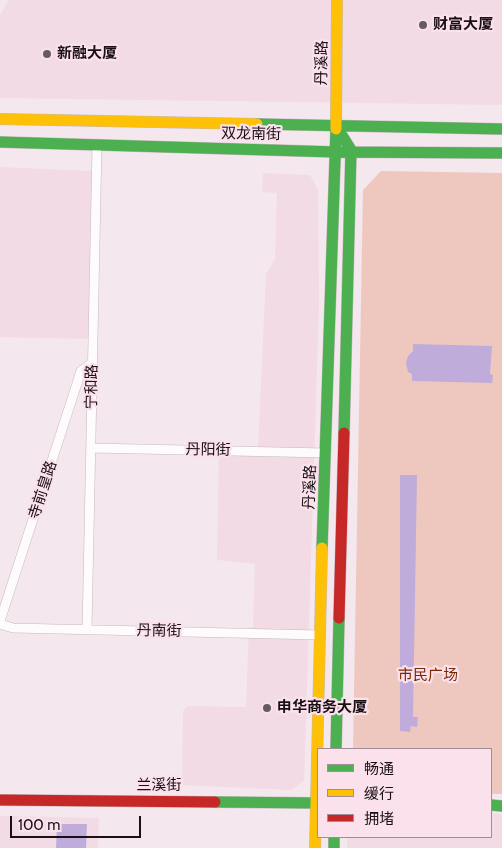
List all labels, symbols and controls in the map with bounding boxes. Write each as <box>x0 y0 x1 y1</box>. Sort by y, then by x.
place label: 财富大厦 <box>433 16 493 34</box>
marker: 财富大厦 <box>417 19 429 31</box>
street label: 丹溪路 <box>313 40 331 86</box>
place label: 新融大厦 <box>57 45 117 63</box>
marker: 新融大厦 <box>41 48 53 60</box>
street label: 双龙南街 <box>221 124 281 144</box>
street label: 宁和路 <box>83 364 101 410</box>
street label: 丹阳街 <box>185 441 231 459</box>
street label: 寺前皇路 <box>25 459 61 521</box>
street label: 丹溪路 <box>300 464 320 510</box>
street label: 丹南街 <box>136 622 182 640</box>
park label: 市民广场 <box>398 667 458 685</box>
place label: 申华商务大厦 <box>277 699 367 717</box>
marker: 申华商务大厦 <box>261 702 273 714</box>
legend <box>317 748 492 838</box>
text: 畅通 <box>364 760 394 778</box>
street label: 兰溪街 <box>137 777 181 795</box>
text: 缓行 <box>364 785 394 803</box>
scale bar <box>12 806 144 838</box>
text: 拥堵 <box>364 810 394 828</box>
text: 100 m <box>18 816 60 834</box>

